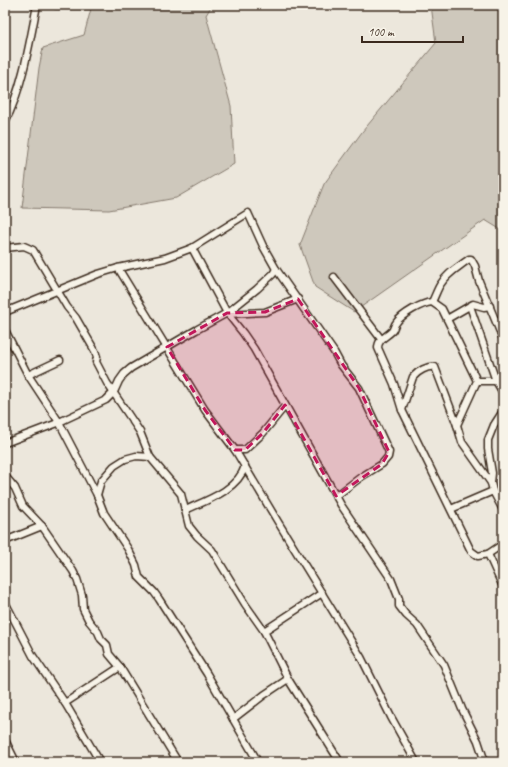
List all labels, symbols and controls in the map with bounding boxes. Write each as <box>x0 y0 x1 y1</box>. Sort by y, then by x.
scale bar <box>362 18 463 44</box>
text: 100 m <box>368 24 395 40</box>

